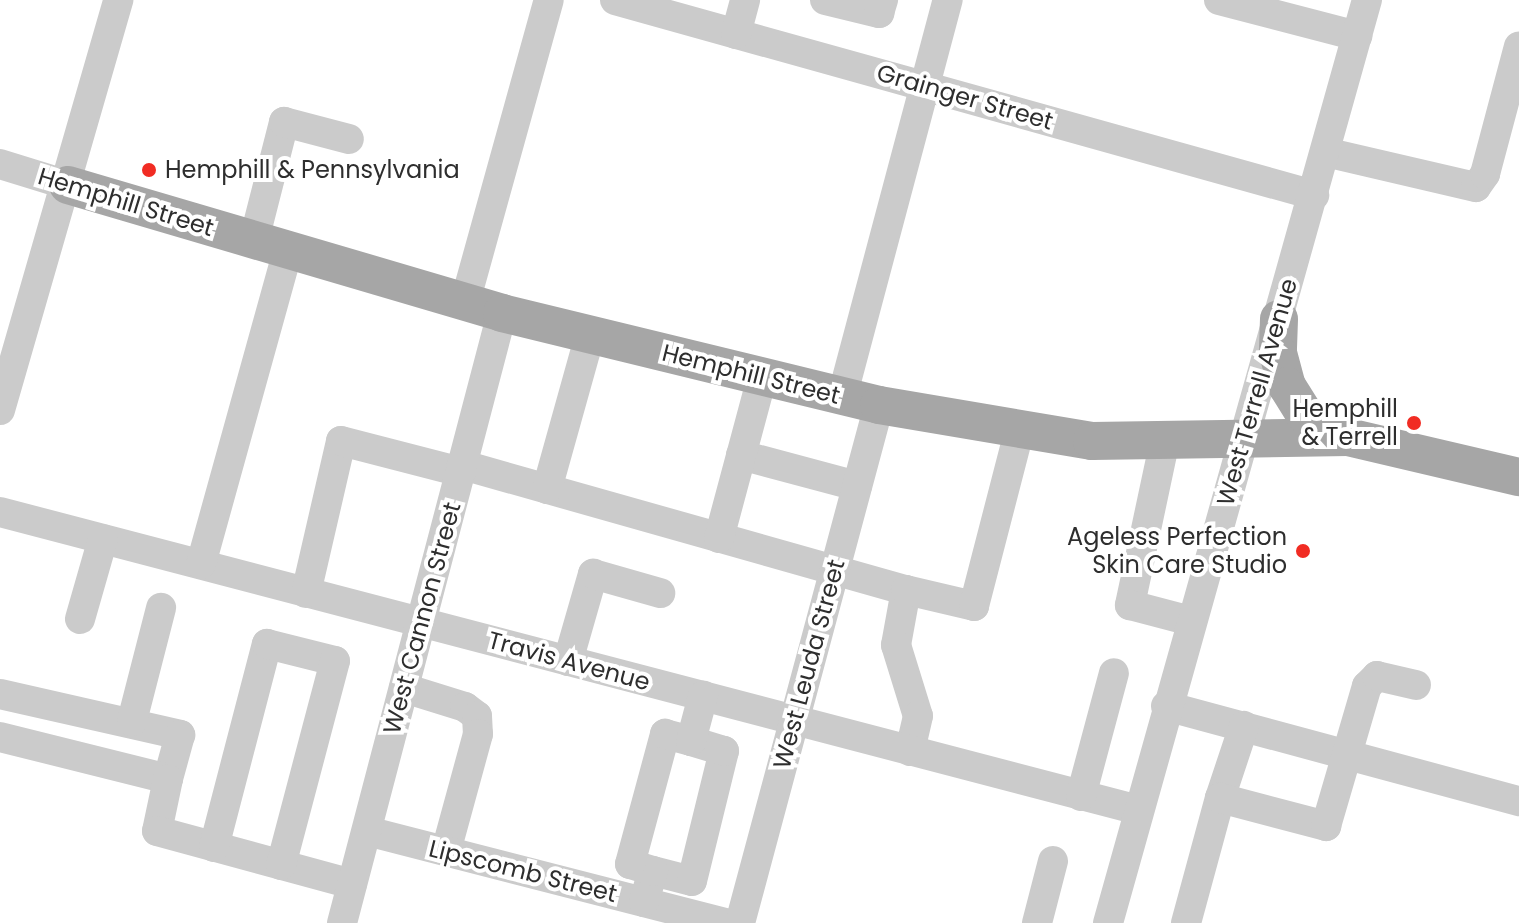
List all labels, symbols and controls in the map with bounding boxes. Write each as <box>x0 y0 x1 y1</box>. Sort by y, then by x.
street label: Grainger Street <box>874 58 1056 136</box>
place label: Hemphill & Pennsylvania <box>165 156 460 184</box>
marker: Hemphill & Pennsylvania <box>140 161 158 179</box>
street label: Hemphill Street <box>35 162 217 242</box>
street label: West Terrell Avenue <box>1211 275 1303 509</box>
street label: Hemphill Street <box>659 338 843 410</box>
place label: Hemphill & Terrell <box>1292 395 1398 451</box>
marker: Hemphill & Terrell <box>1405 414 1423 432</box>
street label: West Cannon Street <box>377 499 467 737</box>
place label: Ageless Perfection Skin Care Studio <box>1067 523 1287 579</box>
marker: Ageless Perfection Skin Care Studio <box>1294 542 1312 560</box>
street label: West Leuda Street <box>767 556 851 772</box>
street label: Travis Avenue <box>485 626 653 696</box>
street label: Lipscomb Street <box>426 834 620 908</box>

